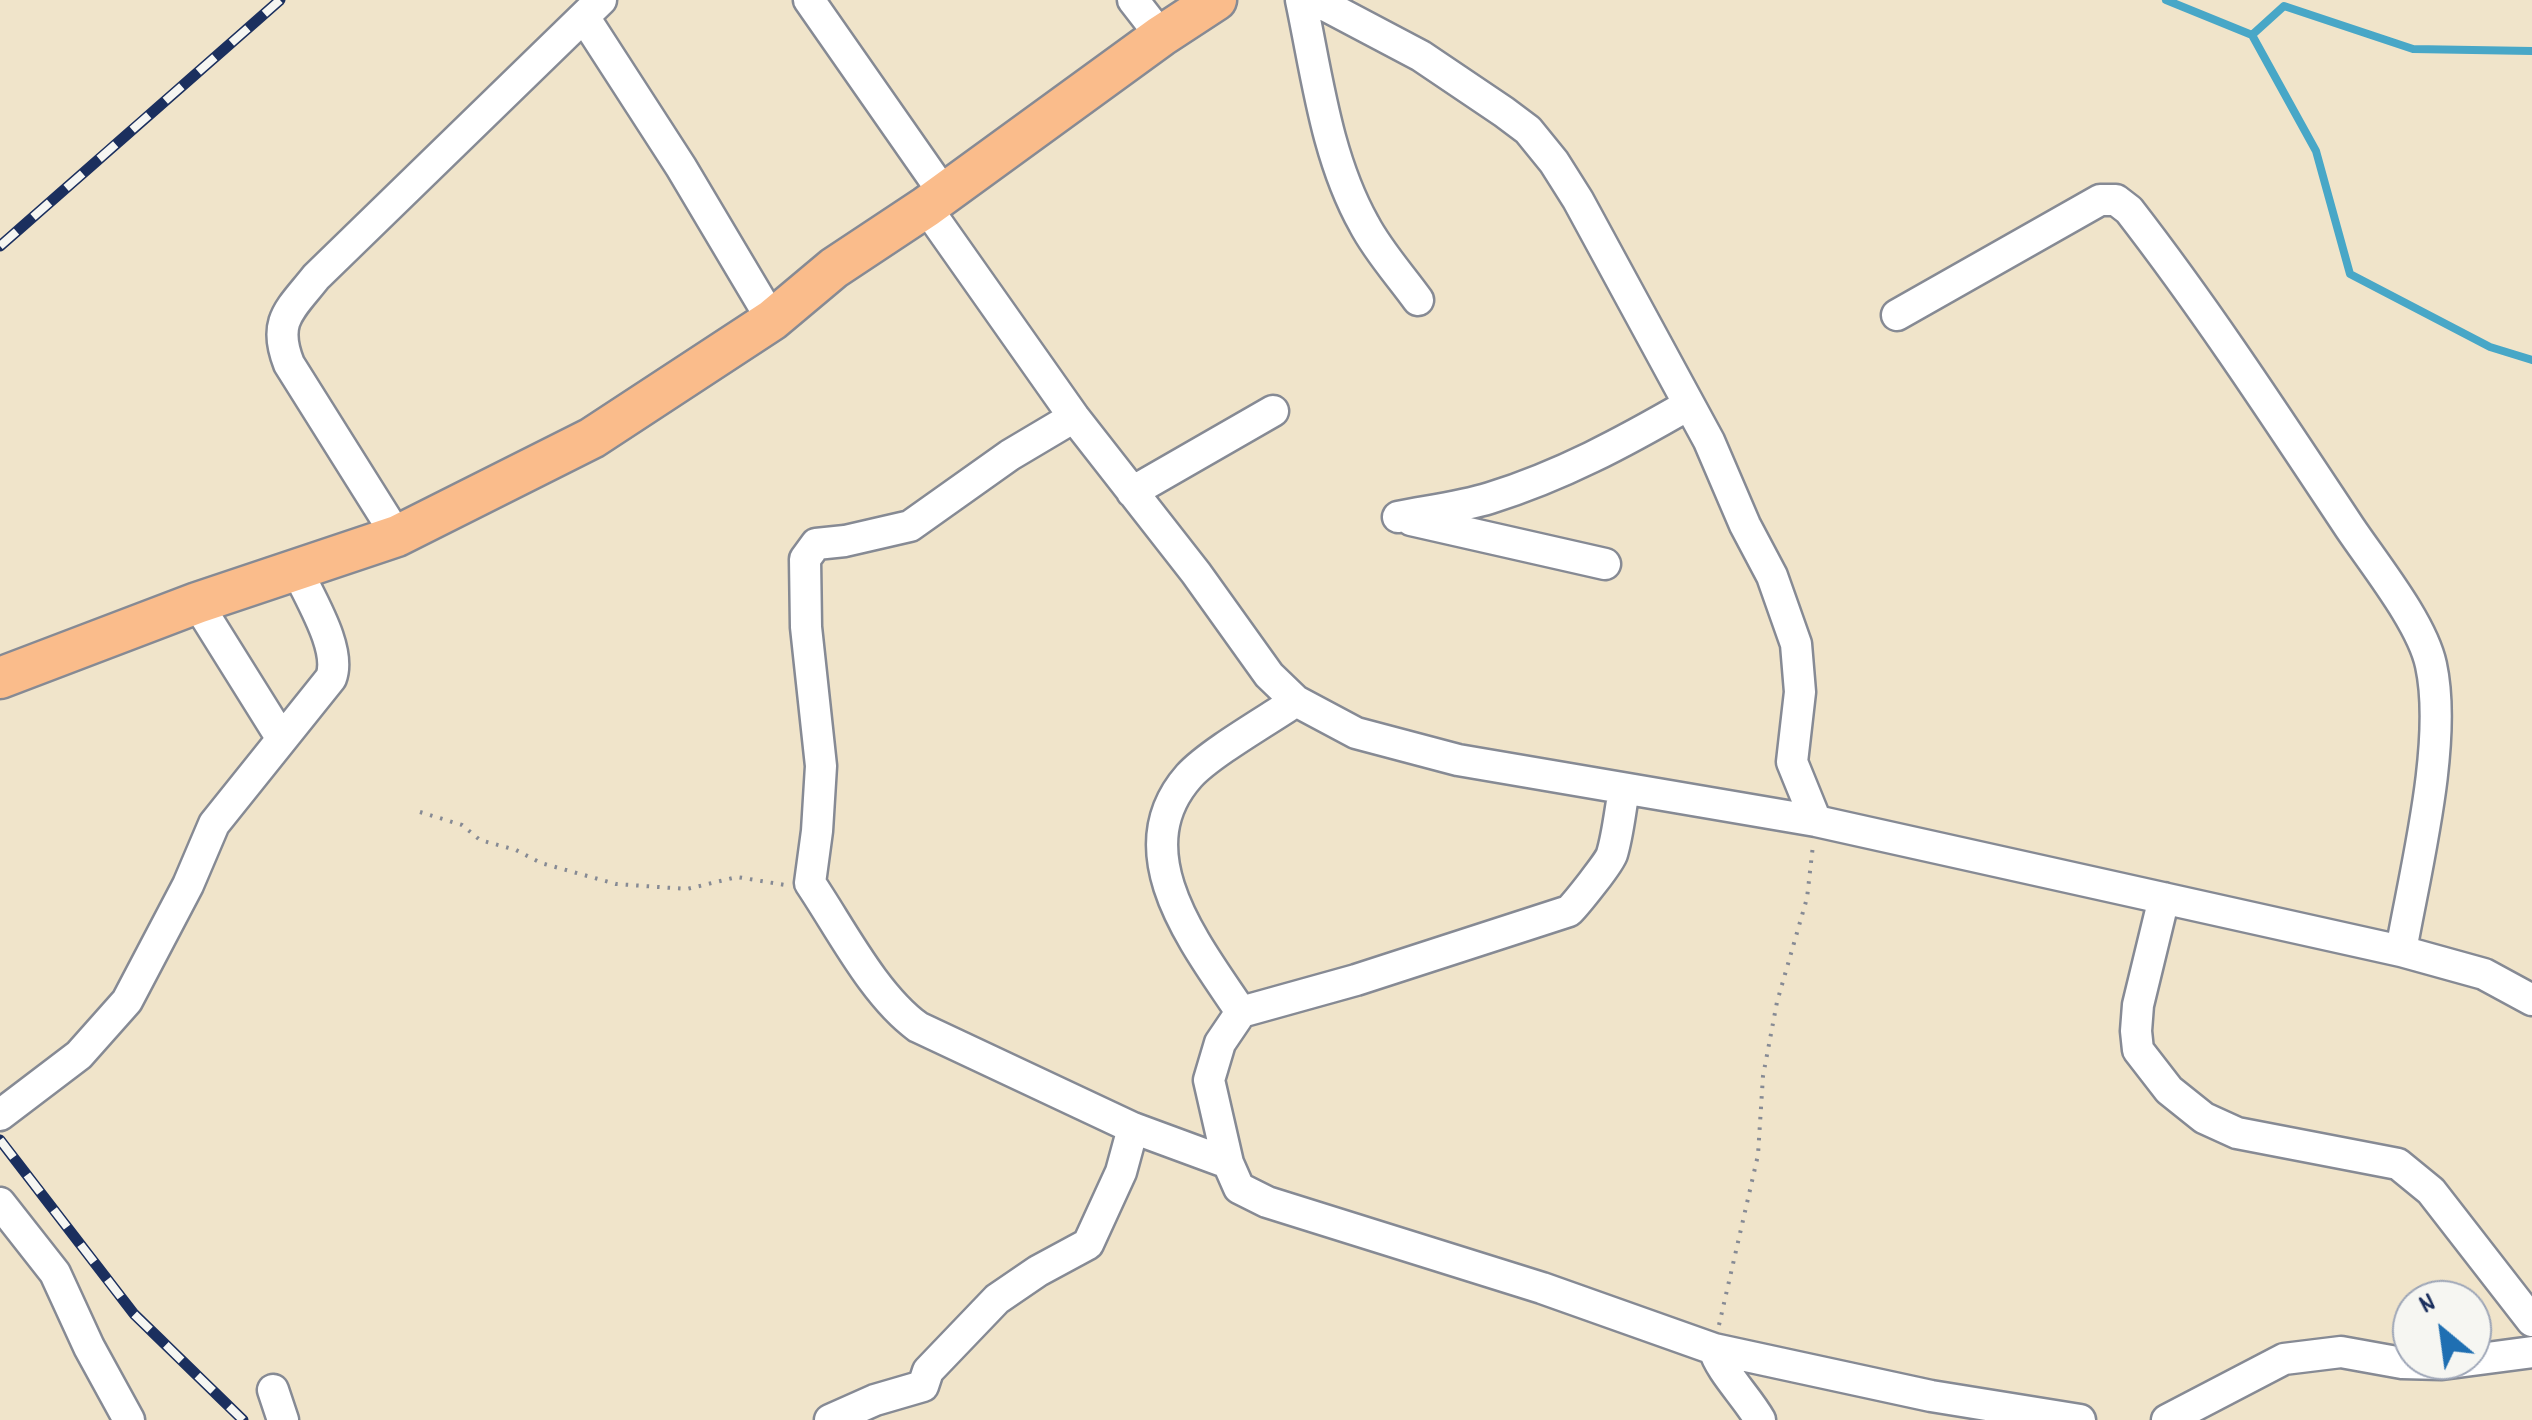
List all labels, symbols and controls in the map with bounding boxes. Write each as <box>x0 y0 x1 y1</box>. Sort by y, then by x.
north arrow <box>2392 1280 2492 1380</box>
text: N <box>2413 1285 2444 1326</box>

